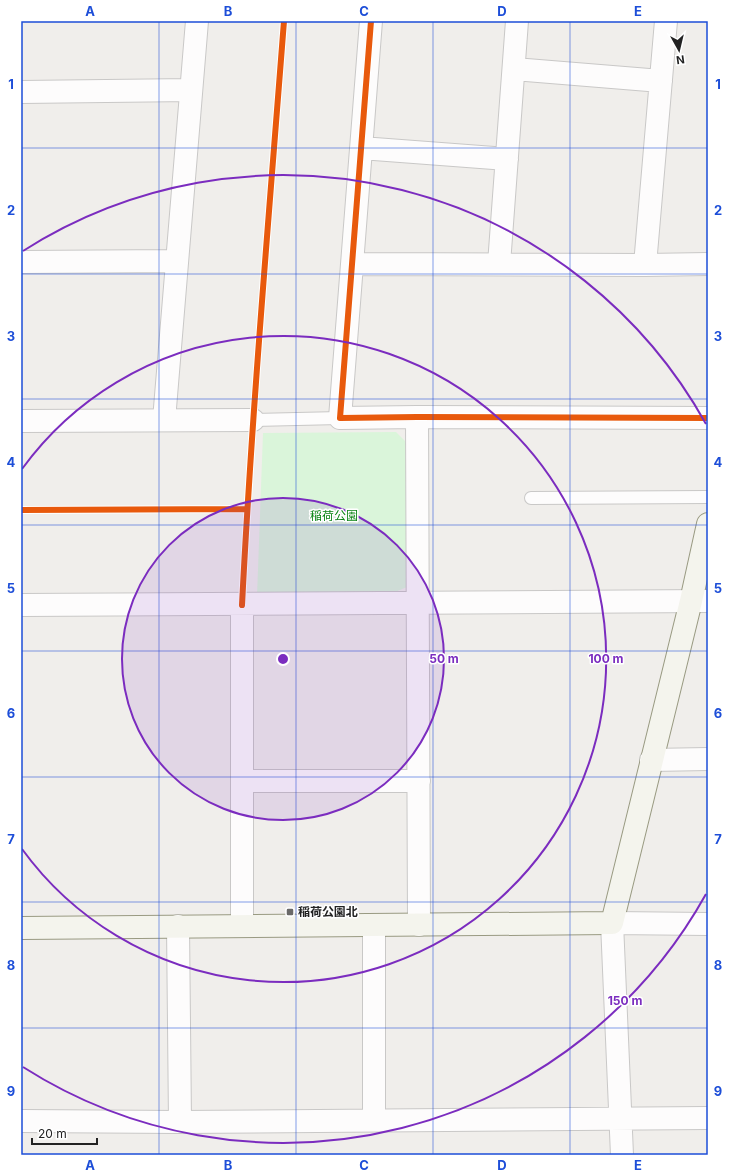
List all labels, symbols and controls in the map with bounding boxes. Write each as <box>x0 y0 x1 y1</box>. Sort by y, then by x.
text: A <box>85 3 95 19</box>
text: B <box>224 3 233 19</box>
text: C <box>359 3 369 19</box>
text: D <box>497 3 507 19</box>
text: E <box>634 3 642 19</box>
north arrow <box>659 30 699 70</box>
text: N <box>675 52 686 67</box>
text: 1 <box>8 76 14 92</box>
text: 1 <box>715 76 721 92</box>
text: 2 <box>7 202 15 218</box>
text: 2 <box>714 202 722 218</box>
text: 3 <box>7 328 15 344</box>
text: 3 <box>714 328 722 344</box>
text: 4 <box>7 454 16 470</box>
text: 4 <box>714 454 723 470</box>
park label: 稲荷公園 <box>310 508 358 523</box>
text: 5 <box>7 580 15 596</box>
text: 5 <box>714 580 722 596</box>
text: 50 m <box>429 651 459 666</box>
text: 100 m <box>588 651 624 666</box>
centre of rings <box>276 652 290 666</box>
text: 6 <box>7 705 15 721</box>
text: 6 <box>714 705 722 721</box>
text: 7 <box>7 831 15 847</box>
text: 7 <box>714 831 722 847</box>
place label: 稲荷公園北 <box>298 904 358 919</box>
marker: 稲荷公園北 <box>285 907 295 917</box>
text: 8 <box>7 957 15 973</box>
text: 8 <box>714 957 722 973</box>
text: 150 m <box>608 993 642 1008</box>
text: 9 <box>7 1083 15 1099</box>
text: 9 <box>714 1083 722 1099</box>
scale bar <box>32 1120 97 1146</box>
text: 20 m <box>38 1126 67 1141</box>
text: A <box>85 1157 95 1173</box>
text: B <box>224 1157 233 1173</box>
text: C <box>359 1157 369 1173</box>
text: D <box>497 1157 507 1173</box>
text: E <box>634 1157 642 1173</box>

